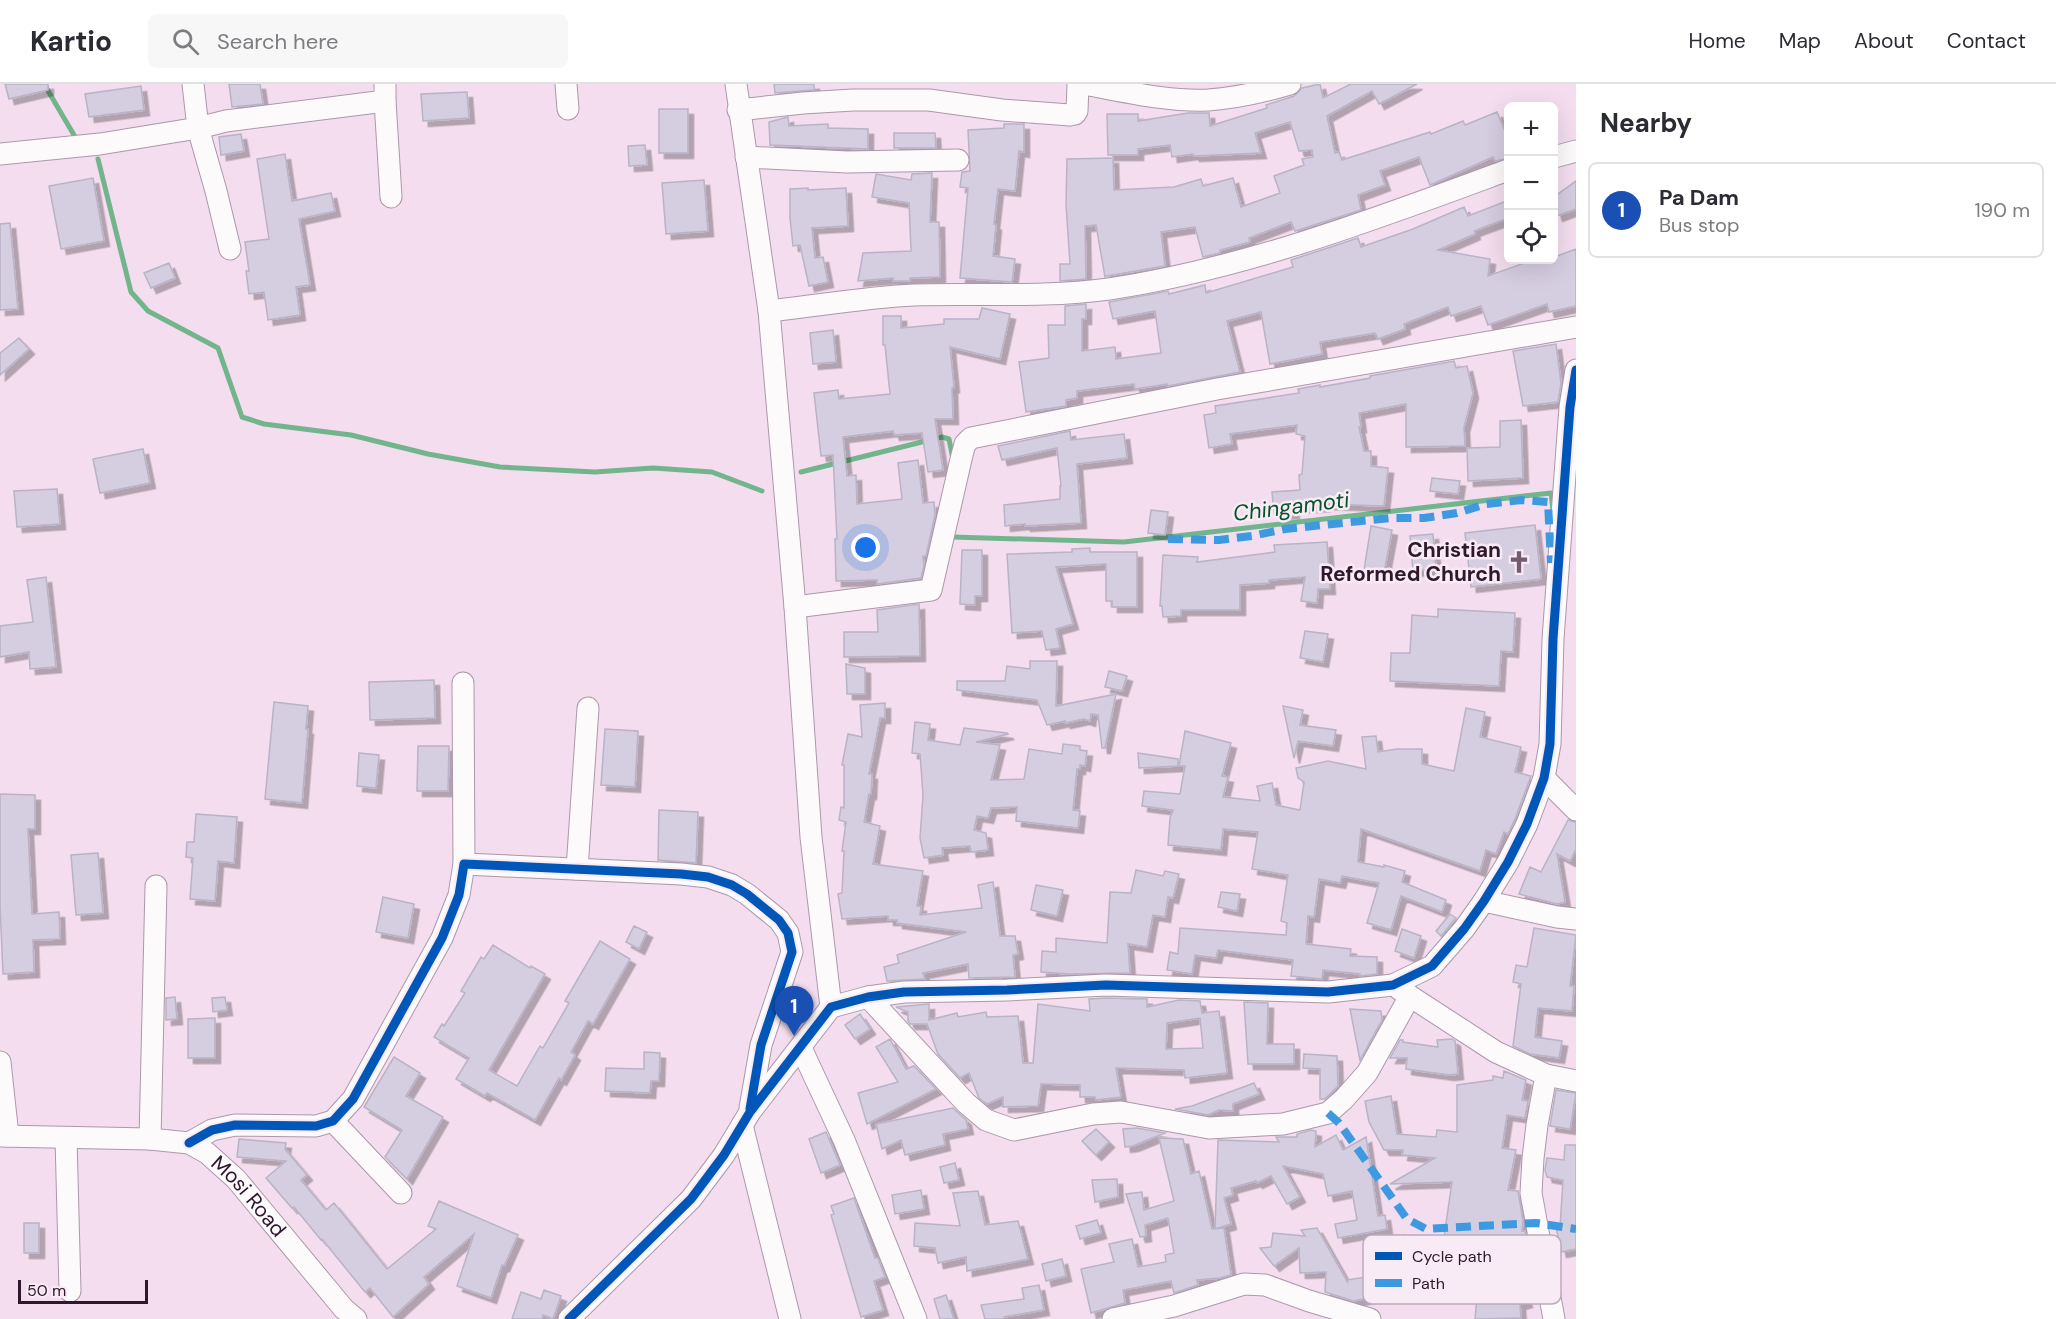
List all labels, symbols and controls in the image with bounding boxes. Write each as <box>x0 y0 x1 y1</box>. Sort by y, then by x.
search box <box>148 14 568 68</box>
text: Kartio <box>30 23 112 60</box>
icon: search <box>169 25 202 58</box>
text: Search here <box>217 27 338 56</box>
text: Home <box>1688 27 1746 55</box>
text: Map <box>1779 27 1821 55</box>
text: About <box>1854 27 1914 55</box>
text: Contact <box>1947 27 2026 55</box>
map controls <box>1504 102 1558 264</box>
button: + <box>1504 102 1558 156</box>
text: Nearby <box>1600 106 1692 140</box>
button: − <box>1504 156 1558 210</box>
text: Pa Dam <box>1659 183 1739 212</box>
text: 1 <box>1618 197 1625 223</box>
text: 190 m <box>1974 197 2030 223</box>
button: locate <box>1504 210 1558 264</box>
text: Bus stop <box>1659 212 1739 238</box>
water label: Chingamoti <box>1231 485 1351 528</box>
your location <box>851 533 880 562</box>
place label: Christian Reformed Church <box>1320 536 1501 588</box>
church icon: Christian Reformed Church <box>1506 549 1532 575</box>
pin: 1 <box>774 986 814 1036</box>
street label: Mosi Road <box>205 1149 292 1243</box>
legend <box>1363 1235 1561 1304</box>
text: Cycle path <box>1412 1246 1492 1267</box>
text: Path <box>1412 1273 1445 1294</box>
scale bar <box>18 1277 148 1304</box>
text: 50 m <box>27 1280 66 1301</box>

